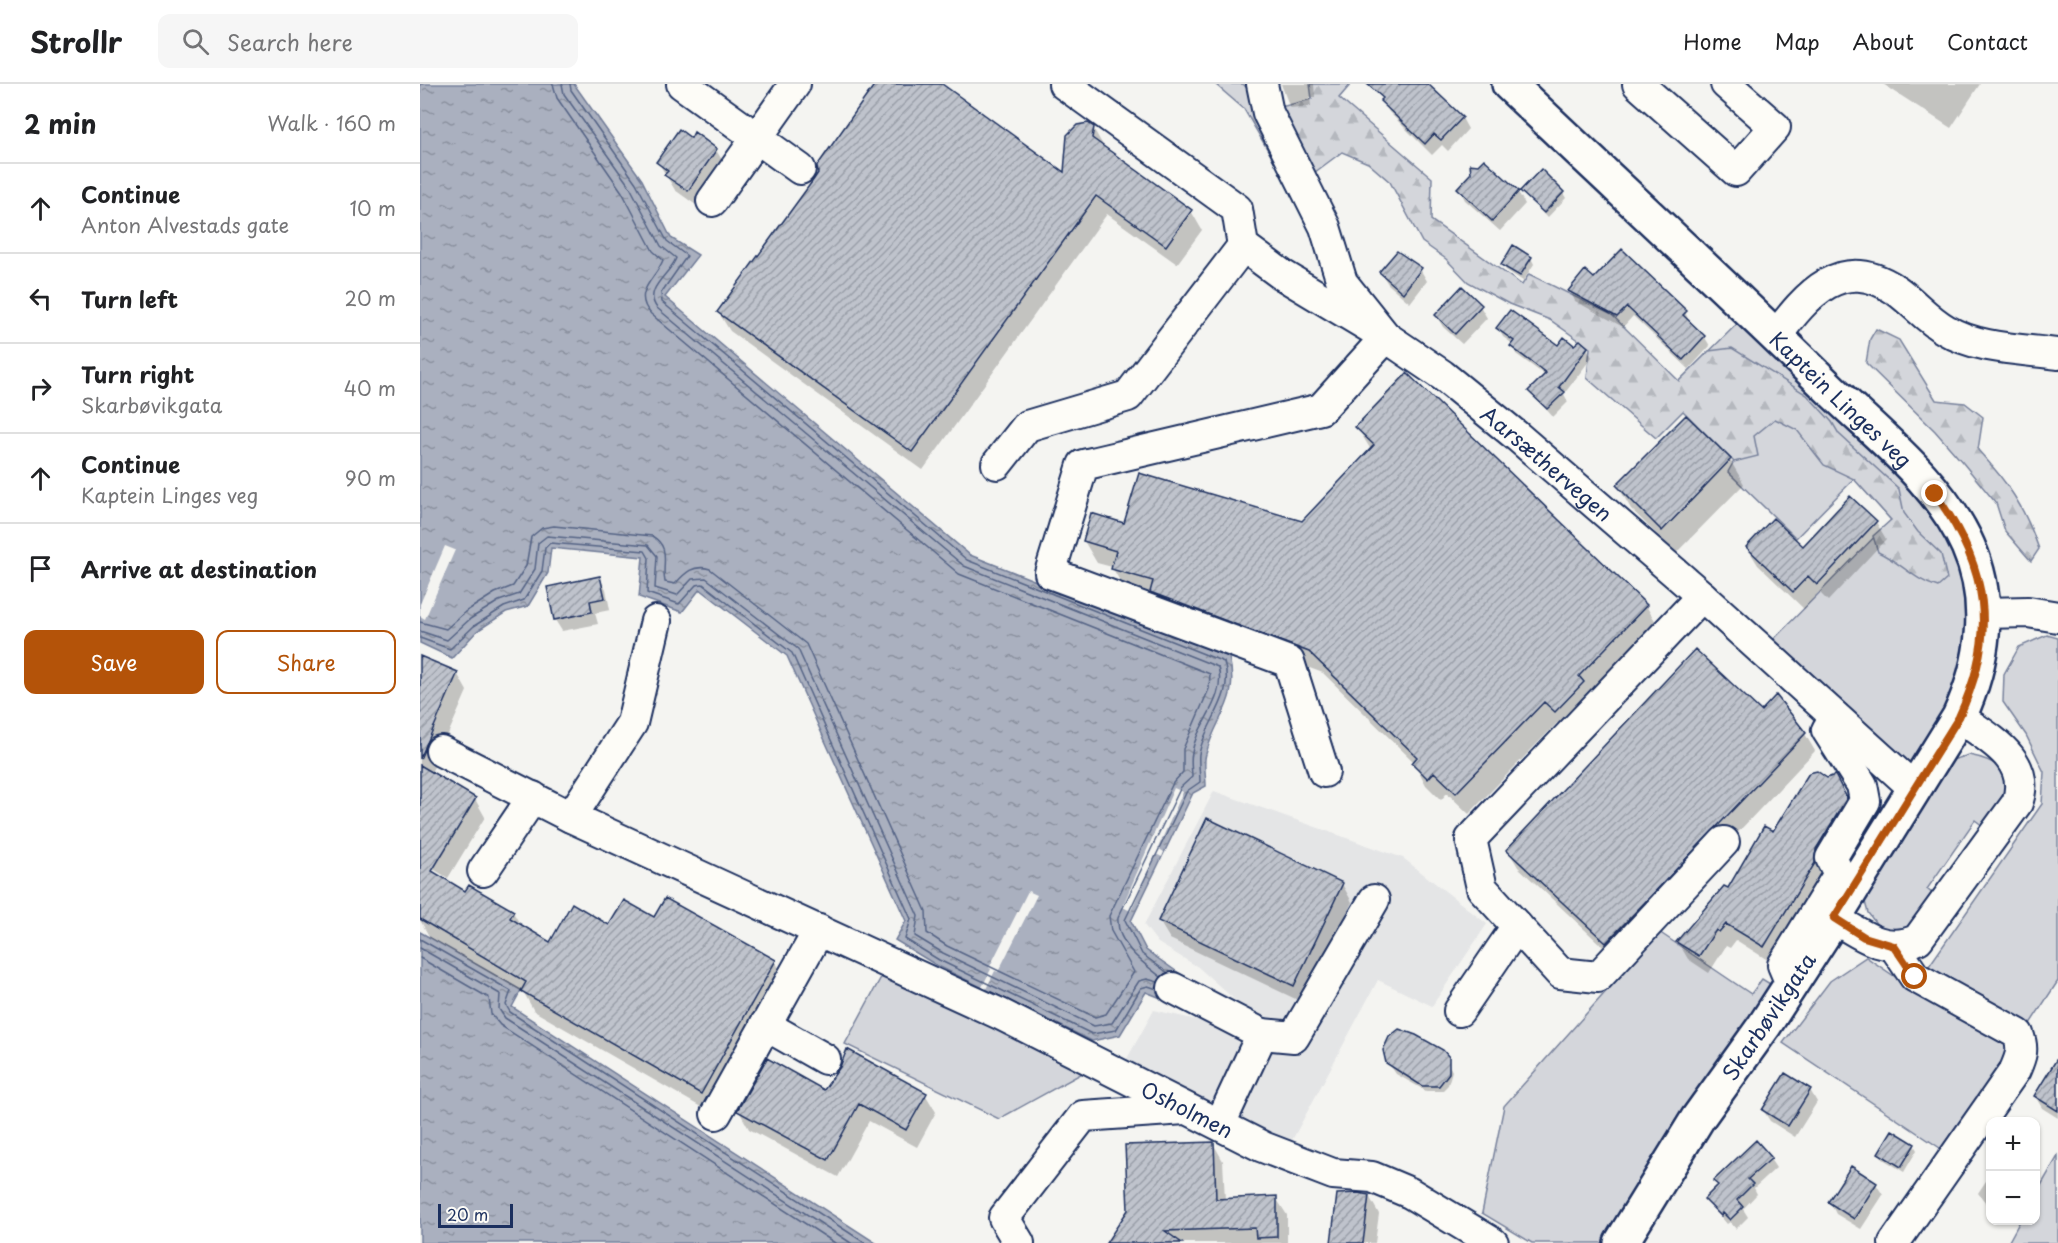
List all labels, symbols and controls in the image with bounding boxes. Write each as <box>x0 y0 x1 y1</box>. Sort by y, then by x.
search box <box>158 14 578 68</box>
text: Strollr <box>30 20 122 63</box>
icon: search <box>179 25 212 58</box>
text: Search here <box>227 25 353 58</box>
text: Home <box>1683 25 1742 57</box>
text: Map <box>1775 25 1820 57</box>
text: About <box>1853 25 1914 57</box>
text: Contact <box>1947 25 2028 57</box>
text: 2 min <box>24 104 97 143</box>
text: Walk · 160 m <box>268 108 396 138</box>
text: Continue <box>81 177 180 210</box>
icon: ahead <box>24 192 57 225</box>
text: 10 m <box>349 193 396 223</box>
text: Anton Alvestads gate <box>81 210 289 240</box>
icon: left <box>24 282 57 315</box>
text: Turn left <box>81 282 178 315</box>
text: 20 m <box>344 283 396 313</box>
street label: Kaptein Linges veg <box>1763 323 1920 475</box>
text: Turn right <box>81 357 194 390</box>
icon: right <box>24 372 57 405</box>
text: 40 m <box>344 373 396 403</box>
text: Skarbøvikgata <box>81 390 222 420</box>
street label: Aarsæthervegen <box>1475 398 1620 528</box>
text: Continue <box>81 447 180 480</box>
icon: ahead <box>24 462 57 495</box>
text: 90 m <box>345 463 396 493</box>
text: Kaptein Linges veg <box>81 480 258 510</box>
route end <box>1921 480 1947 506</box>
icon: arrive <box>24 552 57 585</box>
text: Arrive at destination <box>81 552 317 585</box>
button: Save <box>24 630 204 694</box>
button: Share <box>216 630 396 694</box>
street label: Skarbøvikgata <box>1713 945 1823 1086</box>
route start <box>1901 963 1927 989</box>
street label: Osholmen <box>1136 1072 1239 1146</box>
map controls <box>1986 1117 2040 1225</box>
button: + <box>1986 1117 2040 1171</box>
button: − <box>1986 1171 2040 1225</box>
scale bar <box>438 1201 513 1228</box>
text: 20 m <box>447 1202 488 1226</box>

